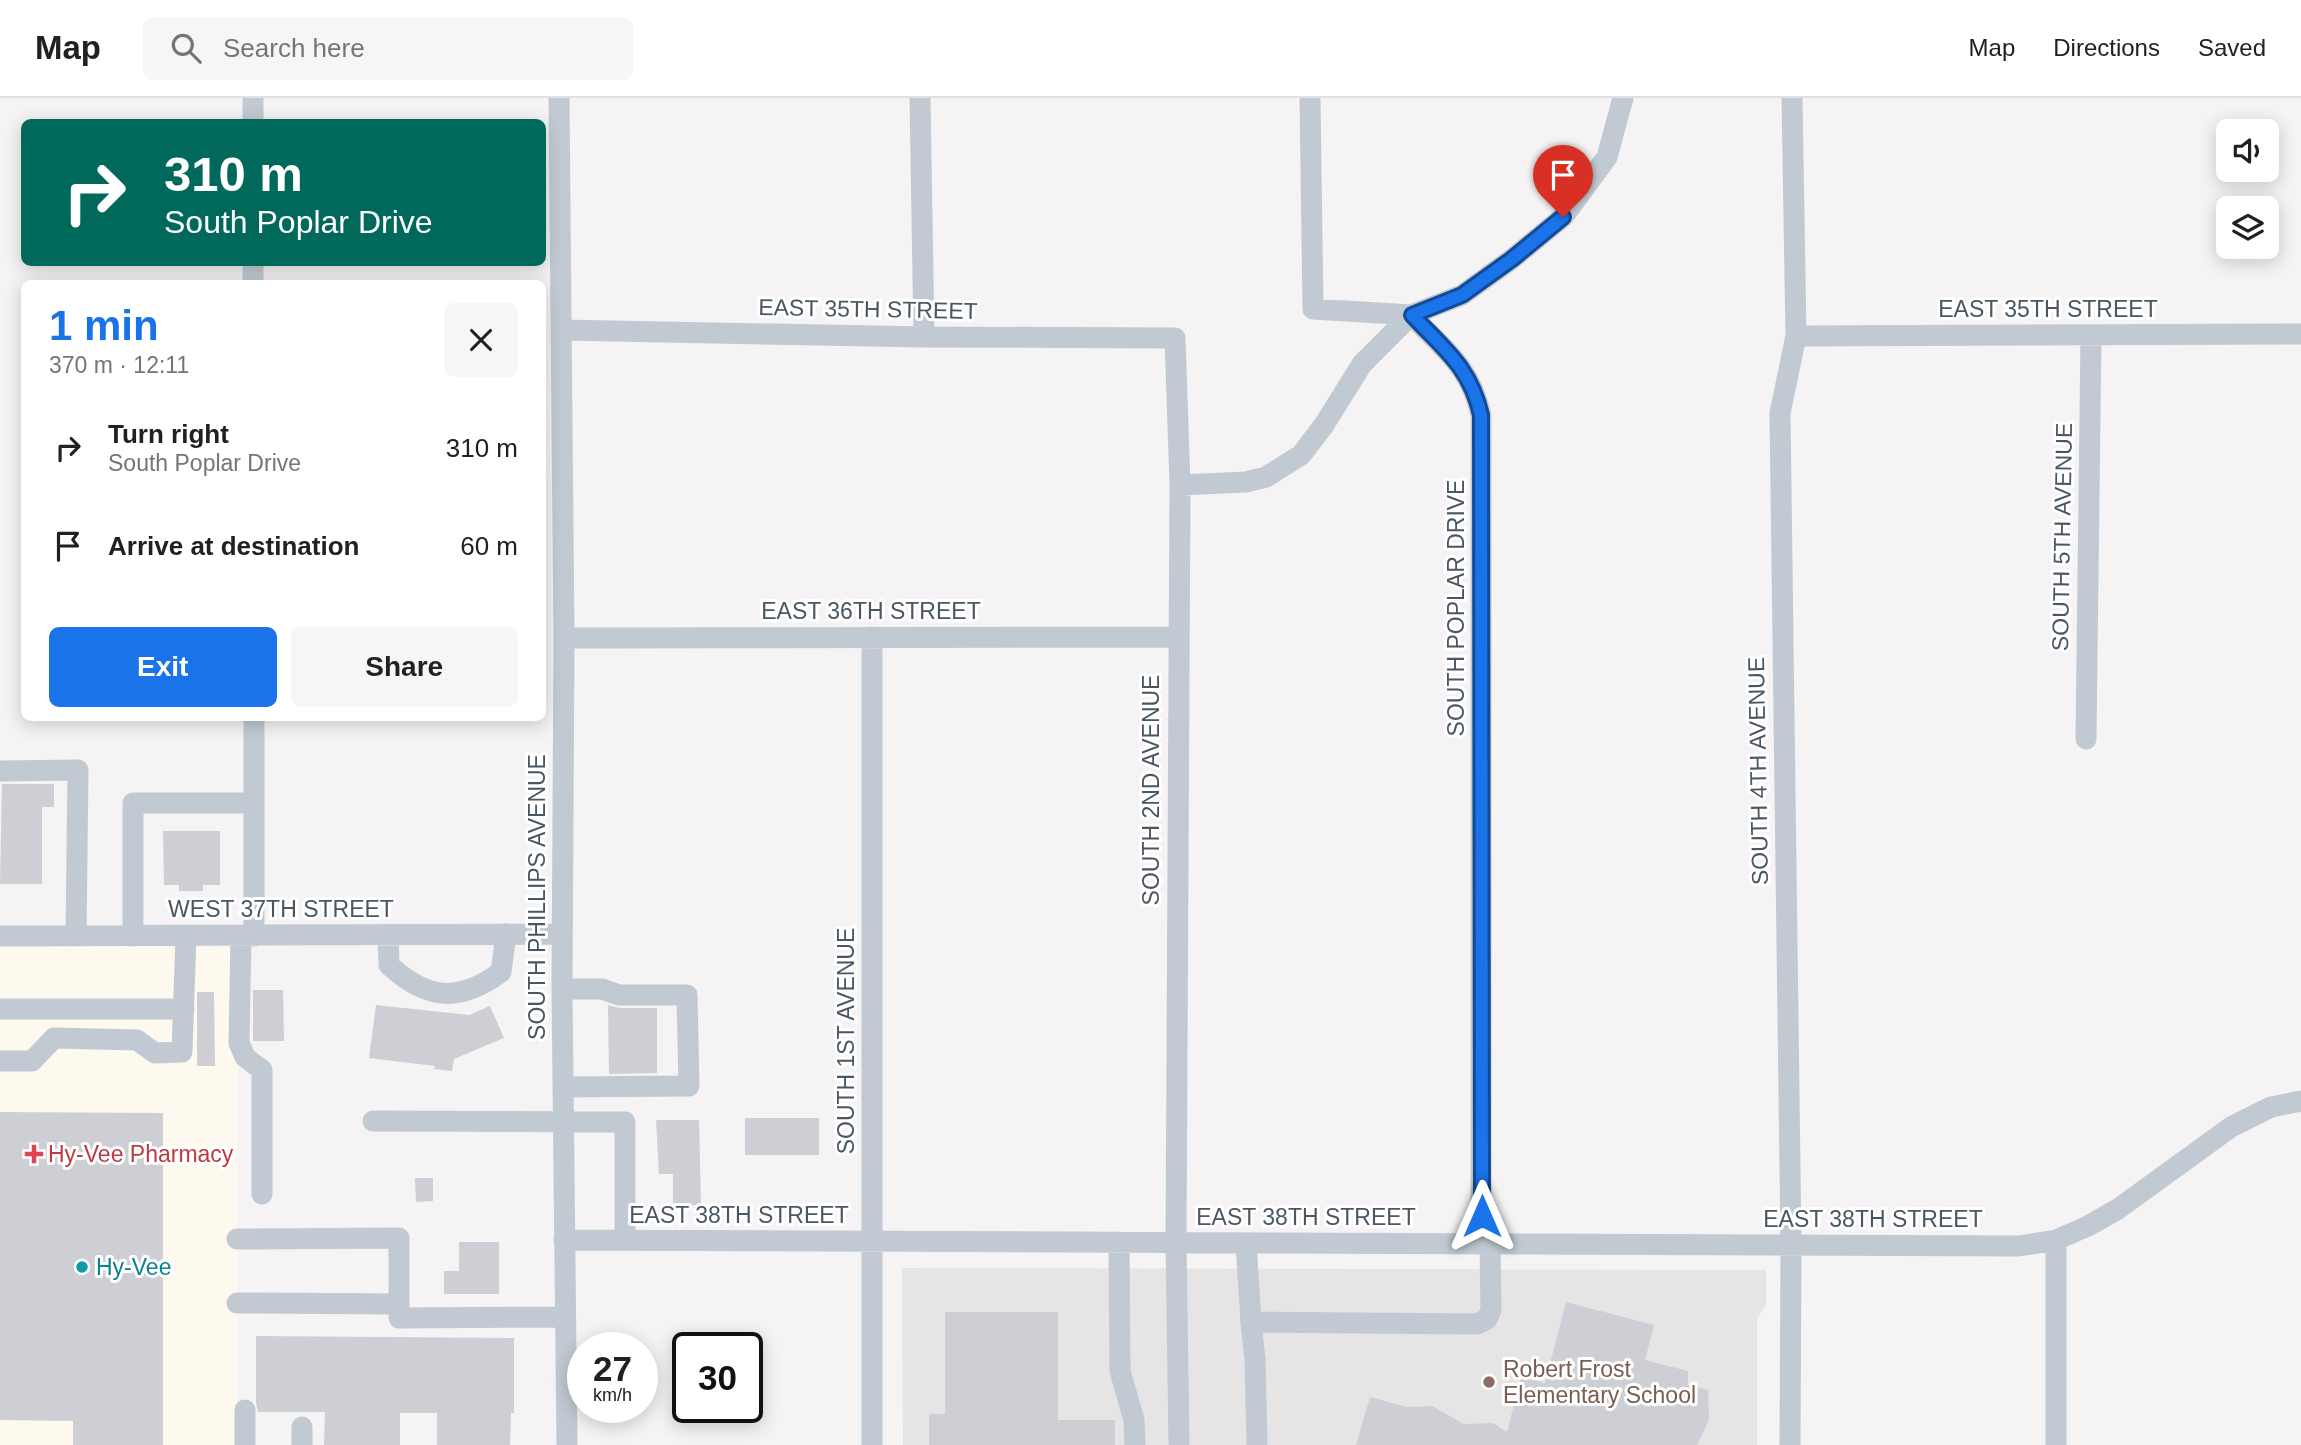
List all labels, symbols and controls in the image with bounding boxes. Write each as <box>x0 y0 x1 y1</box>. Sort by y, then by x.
search box <box>143 17 633 80</box>
text: Map <box>35 29 101 66</box>
icon: search <box>167 29 205 67</box>
text: Search here <box>223 33 365 63</box>
text: Map <box>1969 34 2015 61</box>
text: Directions <box>2053 34 2160 61</box>
text: Saved <box>2198 34 2266 61</box>
map controls <box>2216 119 2279 259</box>
button: sound <box>2216 119 2279 182</box>
pin <box>1533 145 1593 217</box>
icon: right <box>49 147 140 238</box>
text: 310 m <box>164 147 303 201</box>
icon: arrive <box>1544 156 1582 194</box>
button: layers <box>2216 196 2279 259</box>
text: South Poplar Drive <box>164 204 433 240</box>
street label: EAST 35TH STREET <box>758 294 978 324</box>
street label: EAST 35TH STREET <box>1938 296 2158 322</box>
text: 1 min <box>49 302 159 349</box>
button: close <box>444 303 518 377</box>
text: 370 m · 12:11 <box>49 352 189 378</box>
text: Turn right <box>108 419 229 449</box>
street label: SOUTH 5TH AVENUE <box>2047 423 2077 651</box>
icon: right <box>49 429 87 467</box>
text: 310 m <box>446 433 518 463</box>
text: South Poplar Drive <box>108 450 301 476</box>
street label: SOUTH POPLAR DRIVE <box>1443 480 1469 736</box>
icon: arrive <box>49 527 87 565</box>
text: Arrive at destination <box>108 531 359 561</box>
text: 60 m <box>460 531 518 561</box>
street label: EAST 36TH STREET <box>761 598 981 624</box>
button: Exit <box>49 627 277 707</box>
button: Share <box>291 627 518 707</box>
street label: SOUTH 4TH AVENUE <box>1743 657 1773 885</box>
street label: SOUTH 2ND AVENUE <box>1138 675 1164 905</box>
street label: SOUTH PHILLIPS AVENUE <box>524 754 550 1040</box>
street label: WEST 37TH STREET <box>168 896 394 922</box>
street label: SOUTH 1ST AVENUE <box>833 928 859 1154</box>
place label: Hy-Vee Pharmacy <box>48 1141 234 1167</box>
marker: Hy-Vee Pharmacy <box>26 1146 42 1162</box>
position arrow <box>1445 1179 1519 1253</box>
street label: EAST 38TH STREET <box>629 1202 849 1228</box>
street label: EAST 38TH STREET <box>1196 1204 1416 1230</box>
street label: EAST 38TH STREET <box>1763 1206 1983 1232</box>
place label: Hy-Vee <box>96 1254 171 1280</box>
marker: Hy-Vee <box>74 1259 90 1275</box>
speed limit sign: 30 <box>672 1332 763 1423</box>
text: 27 <box>593 1349 632 1388</box>
place label: Robert Frost Elementary School <box>1503 1356 1696 1408</box>
marker: Robert Frost Elementary School <box>1481 1374 1497 1390</box>
text: km/h <box>593 1385 632 1405</box>

